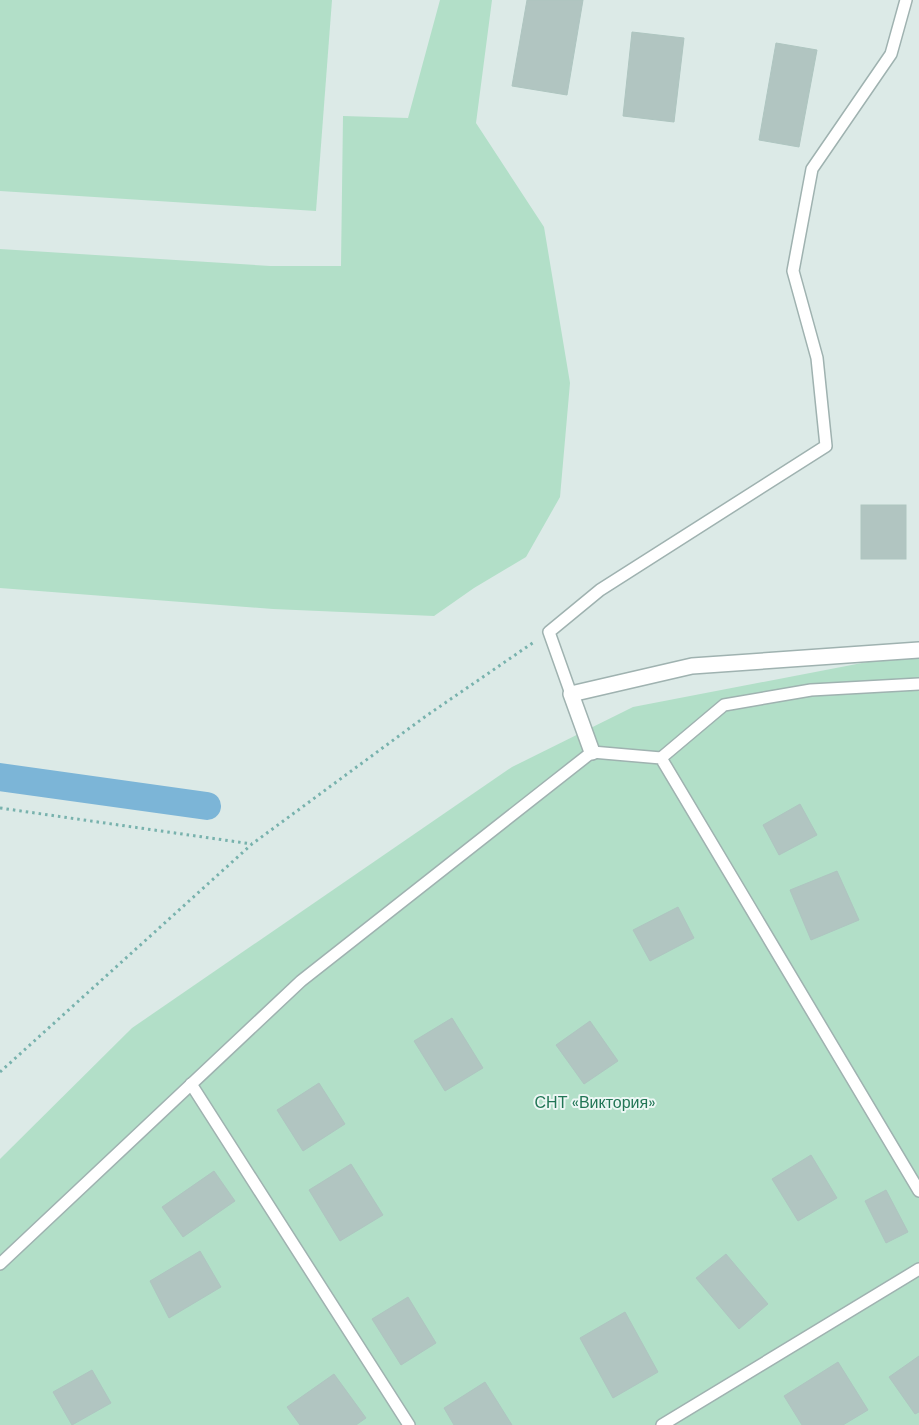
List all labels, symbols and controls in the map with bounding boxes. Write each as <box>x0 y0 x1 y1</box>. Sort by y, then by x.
park label: СНТ «Виктория» <box>535 1092 655 1113</box>

